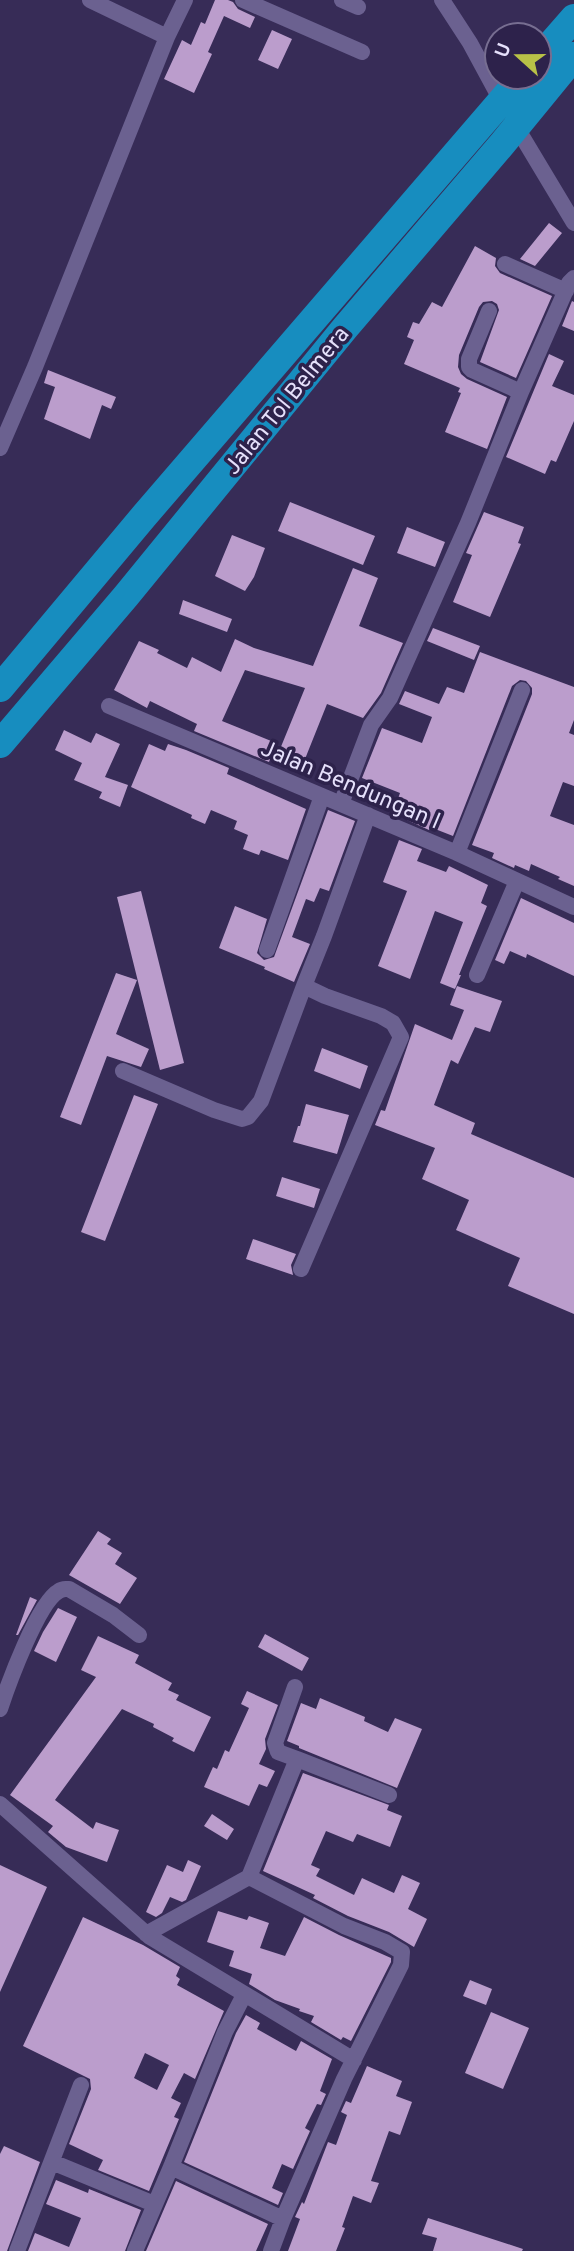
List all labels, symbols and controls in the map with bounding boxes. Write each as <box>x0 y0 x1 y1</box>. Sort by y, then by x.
north arrow <box>483 21 553 91</box>
text: U <box>490 40 518 61</box>
street label: Jalan Tol Belmera <box>219 321 357 482</box>
street label: Jalan Bendungan I <box>256 735 444 837</box>

